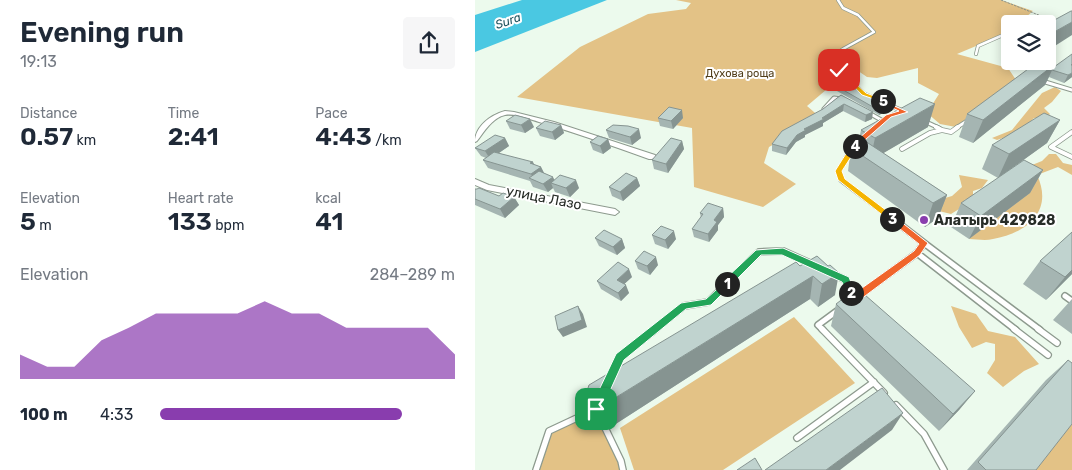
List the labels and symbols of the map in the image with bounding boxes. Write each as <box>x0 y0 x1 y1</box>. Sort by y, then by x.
water label: Sura <box>493 10 523 32</box>
pin <box>818 49 860 91</box>
park label: Духова роща <box>706 67 774 80</box>
pin: 5 <box>871 88 895 114</box>
pin: 4 <box>843 134 867 158</box>
street label: улица Лазо <box>505 182 583 214</box>
pin: 3 <box>879 206 905 232</box>
place label: Алатырь 429828 <box>934 212 1056 229</box>
marker: Алатырь 429828 <box>918 214 930 226</box>
pin: 1 <box>715 272 739 296</box>
pin: 2 <box>839 280 863 306</box>
pin <box>575 388 617 430</box>

